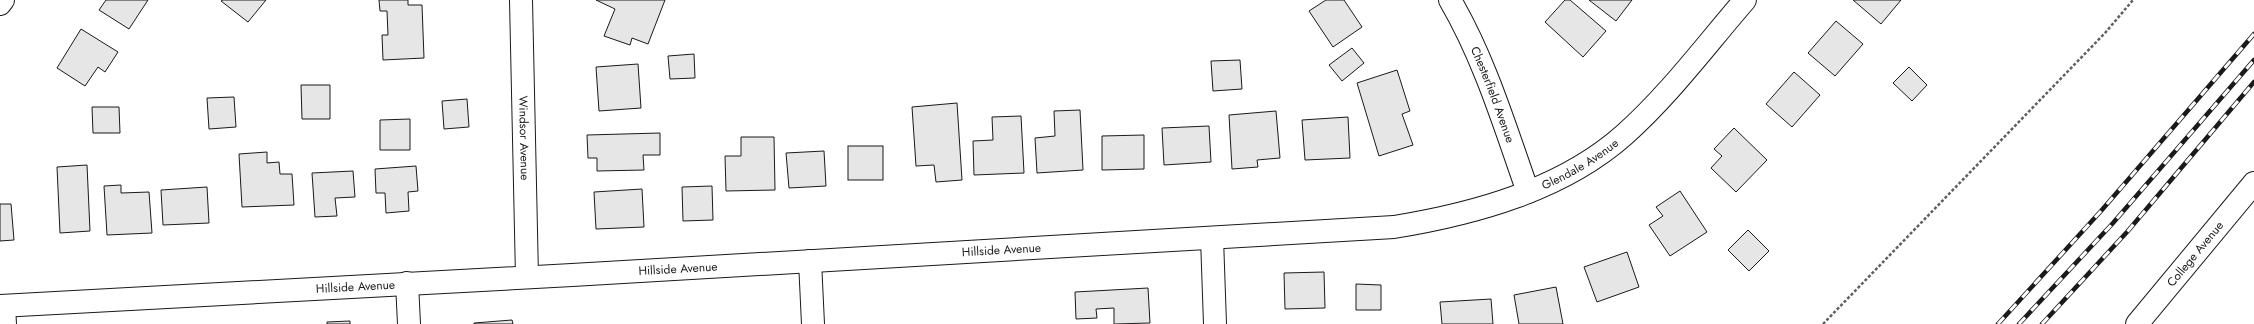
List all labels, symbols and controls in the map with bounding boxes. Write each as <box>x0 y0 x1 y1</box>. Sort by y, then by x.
street label: Chesterfield Avenue <box>1466 43 1519 145</box>
street label: Windsor Avenue <box>514 95 534 181</box>
street label: Glendale Avenue <box>1539 134 1622 194</box>
street label: College Avenue <box>2162 217 2228 291</box>
street label: Hillside Avenue <box>961 239 1042 261</box>
street label: Hillside Avenue <box>638 258 718 280</box>
street label: Hillside Avenue <box>315 276 396 298</box>

